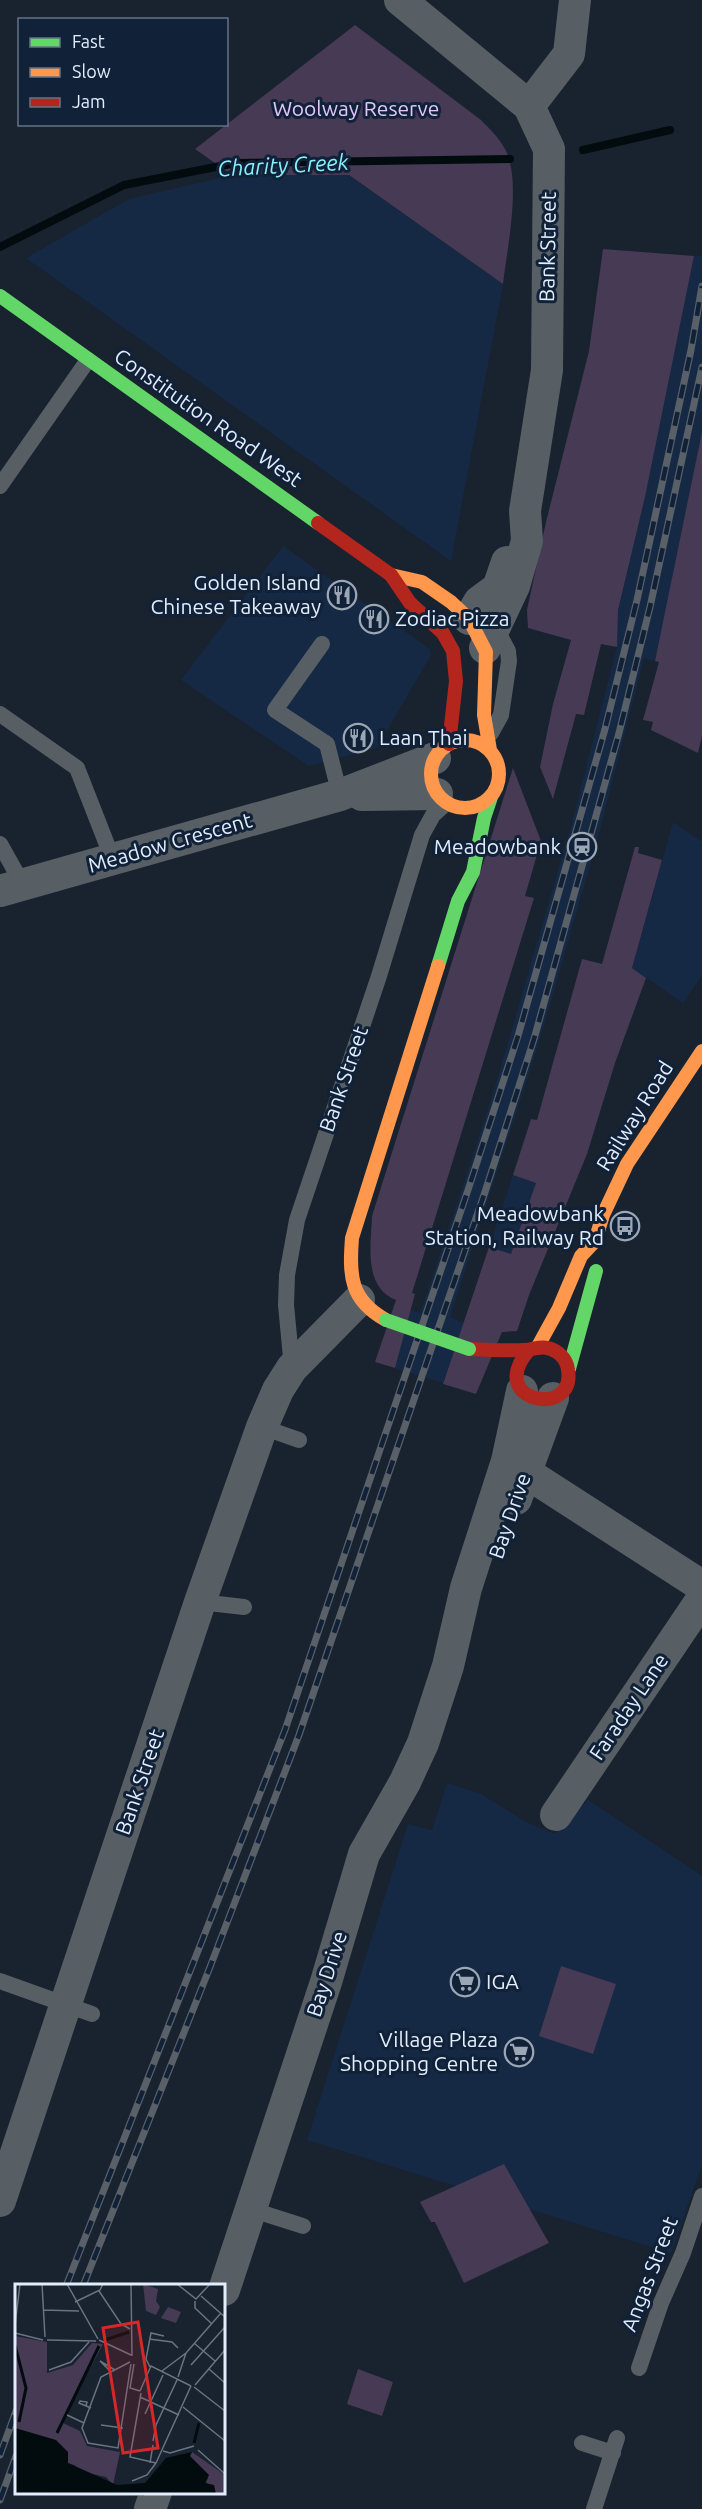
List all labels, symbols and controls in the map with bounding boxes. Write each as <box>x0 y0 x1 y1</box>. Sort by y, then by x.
legend <box>18 18 228 126</box>
text: Fast <box>72 31 105 51</box>
text: Slow <box>72 61 111 81</box>
text: Jam <box>72 91 106 111</box>
park label: Woolway Reserve <box>273 96 439 120</box>
water label: Charity Creek <box>217 149 350 180</box>
street label: Bank Street <box>534 192 560 302</box>
street label: Constitution Road West <box>110 343 307 491</box>
place label: Golden Island Chinese Takeaway <box>151 570 321 618</box>
restaurant icon: Golden Island Chinese Takeaway <box>326 579 358 611</box>
restaurant icon: Zodiac Pizza <box>358 603 390 635</box>
place label: Zodiac Pizza <box>395 606 509 630</box>
restaurant icon: Laan Thai <box>342 722 374 754</box>
place label: Laan Thai <box>379 725 468 749</box>
street label: Meadow Crescent <box>85 807 254 877</box>
station icon: Meadowbank <box>566 831 598 863</box>
place label: Meadowbank <box>434 834 561 858</box>
street label: Bank Street <box>314 1023 372 1135</box>
street label: Railway Road <box>591 1056 677 1175</box>
place label: Meadowbank Station, Railway Rd <box>425 1201 604 1249</box>
bus stop icon: Meadowbank Station, Railway Rd <box>609 1210 641 1242</box>
street label: Bay Drive <box>483 1470 535 1562</box>
street label: Faraday Lane <box>584 1649 672 1764</box>
street label: Bank Street <box>110 1726 168 1838</box>
street label: Bay Drive <box>301 1928 351 2020</box>
supermarket icon: IGA <box>449 1966 481 1998</box>
place label: IGA <box>486 1969 519 1993</box>
place label: Village Plaza Shopping Centre <box>340 2027 498 2075</box>
supermarket icon: Village Plaza Shopping Centre <box>503 2036 535 2068</box>
street label: Angas Street <box>616 2213 682 2334</box>
inset map <box>15 2284 225 2494</box>

